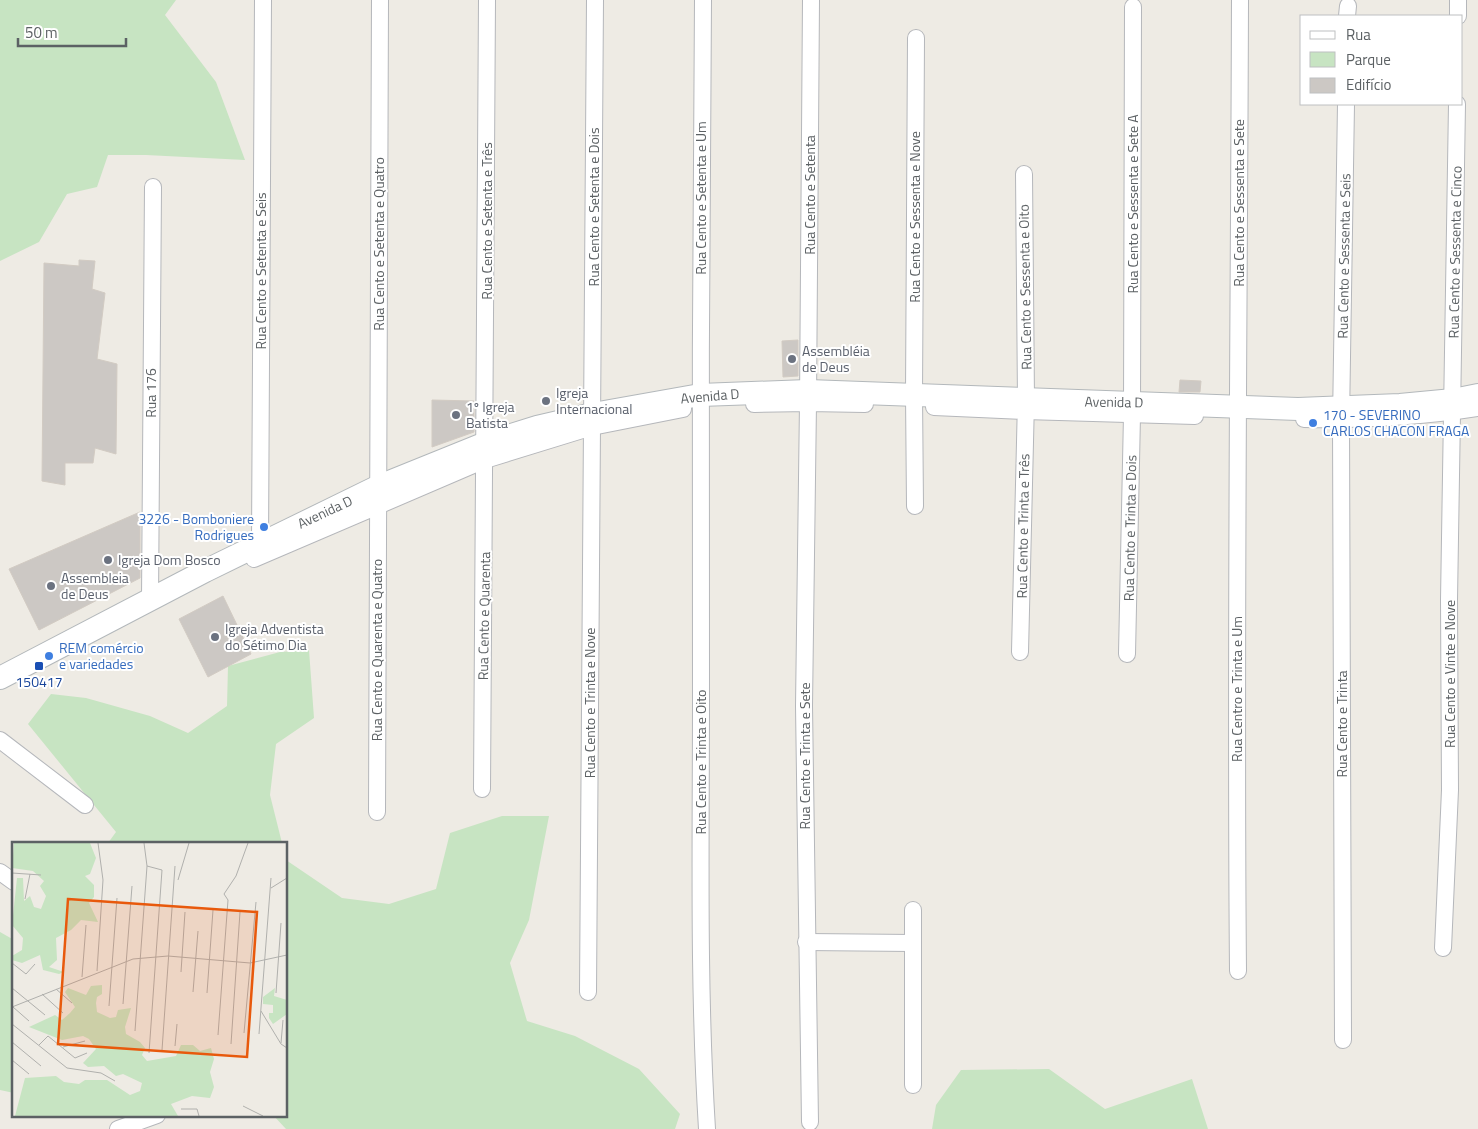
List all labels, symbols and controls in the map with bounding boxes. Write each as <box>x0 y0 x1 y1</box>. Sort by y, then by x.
scale bar <box>18 15 125 47</box>
legend <box>1300 15 1463 105</box>
text: 50 m <box>25 21 58 44</box>
text: Rua <box>1346 23 1371 46</box>
text: Parque <box>1346 48 1391 71</box>
text: Edifício <box>1346 73 1391 96</box>
street label: Rua Cento e Sessenta e Sete A <box>1122 114 1143 294</box>
street label: Rua Cento e Sessenta e Sete <box>1228 119 1249 287</box>
street label: Rua Cento e Setenta e Um <box>690 121 711 275</box>
street label: Rua Cento e Setenta e Dois <box>583 128 604 286</box>
street label: Rua Cento e Sessenta e Nove <box>904 131 925 303</box>
street label: Rua Cento e Setenta <box>799 135 820 255</box>
street label: Rua Cento e Setenta e Três <box>476 142 497 300</box>
street label: Rua Cento e Setenta e Quatro <box>368 157 389 331</box>
street label: Rua Cento e Sessenta e Cinco <box>1442 165 1467 338</box>
street label: Rua Cento e Sessenta e Seis <box>1332 173 1355 339</box>
street label: Rua Cento e Setenta e Seis <box>250 192 271 350</box>
street label: Rua Cento e Sessenta e Oito <box>1013 204 1036 370</box>
place label: Assembléia de Deus <box>802 340 870 377</box>
marker: Assembléia de Deus <box>786 353 798 365</box>
street label: Rua 176 <box>140 368 161 418</box>
place label: Igreja Internacional <box>556 382 633 419</box>
street label: Avenida D <box>680 382 740 409</box>
street label: Avenida D <box>1084 390 1144 413</box>
marker: Igreja Internacional <box>540 395 552 407</box>
place label: 1º Igreja Batista <box>466 396 515 433</box>
place label: 170 - SEVERINO CARLOS CHACON FRAGA <box>1323 404 1470 441</box>
marker: 1º Igreja Batista <box>450 409 462 421</box>
marker: 170 - SEVERINO CARLOS CHACON FRAGA <box>1307 417 1319 429</box>
street label: Rua Cento e Trinta e Três <box>1011 453 1034 599</box>
street label: Rua Cento e Trinta e Dois <box>1118 455 1141 601</box>
street label: Avenida D <box>294 490 356 534</box>
place label: 3226 - Bomboniere Rodrigues <box>138 508 254 545</box>
marker: 3226 - Bomboniere Rodrigues <box>258 521 270 533</box>
place label: Igreja Dom Bosco <box>118 549 221 570</box>
street label: Rua Cento e Quarenta <box>472 552 495 680</box>
marker: Igreja Dom Bosco <box>102 554 114 566</box>
street label: Rua Cento e Quarenta e Quatro <box>366 559 387 741</box>
place label: Assembleia de Deus <box>61 567 129 604</box>
marker: Assembleia de Deus <box>45 580 57 592</box>
street label: Rua Cento e Vinte e Nove <box>1439 600 1460 748</box>
street label: Rua Centro e Trinta e Um <box>1226 616 1247 762</box>
place label: Igreja Adventista do Sétimo Dia <box>225 618 324 655</box>
street label: Rua Cento e Trinta e Nove <box>579 628 600 778</box>
marker: Igreja Adventista do Sétimo Dia <box>209 631 221 643</box>
place label: REM comércio e variedades <box>59 637 144 674</box>
marker: REM comércio e variedades <box>43 650 55 662</box>
marker: 150417 <box>33 660 45 672</box>
street label: Rua Cento e Trinta <box>1331 670 1352 778</box>
place label: 150417 <box>15 671 63 692</box>
street label: Rua Cento e Trinta e Sete <box>794 683 815 829</box>
street label: Rua Cento e Trinta e Oito <box>690 690 711 834</box>
inset map <box>12 842 288 1116</box>

